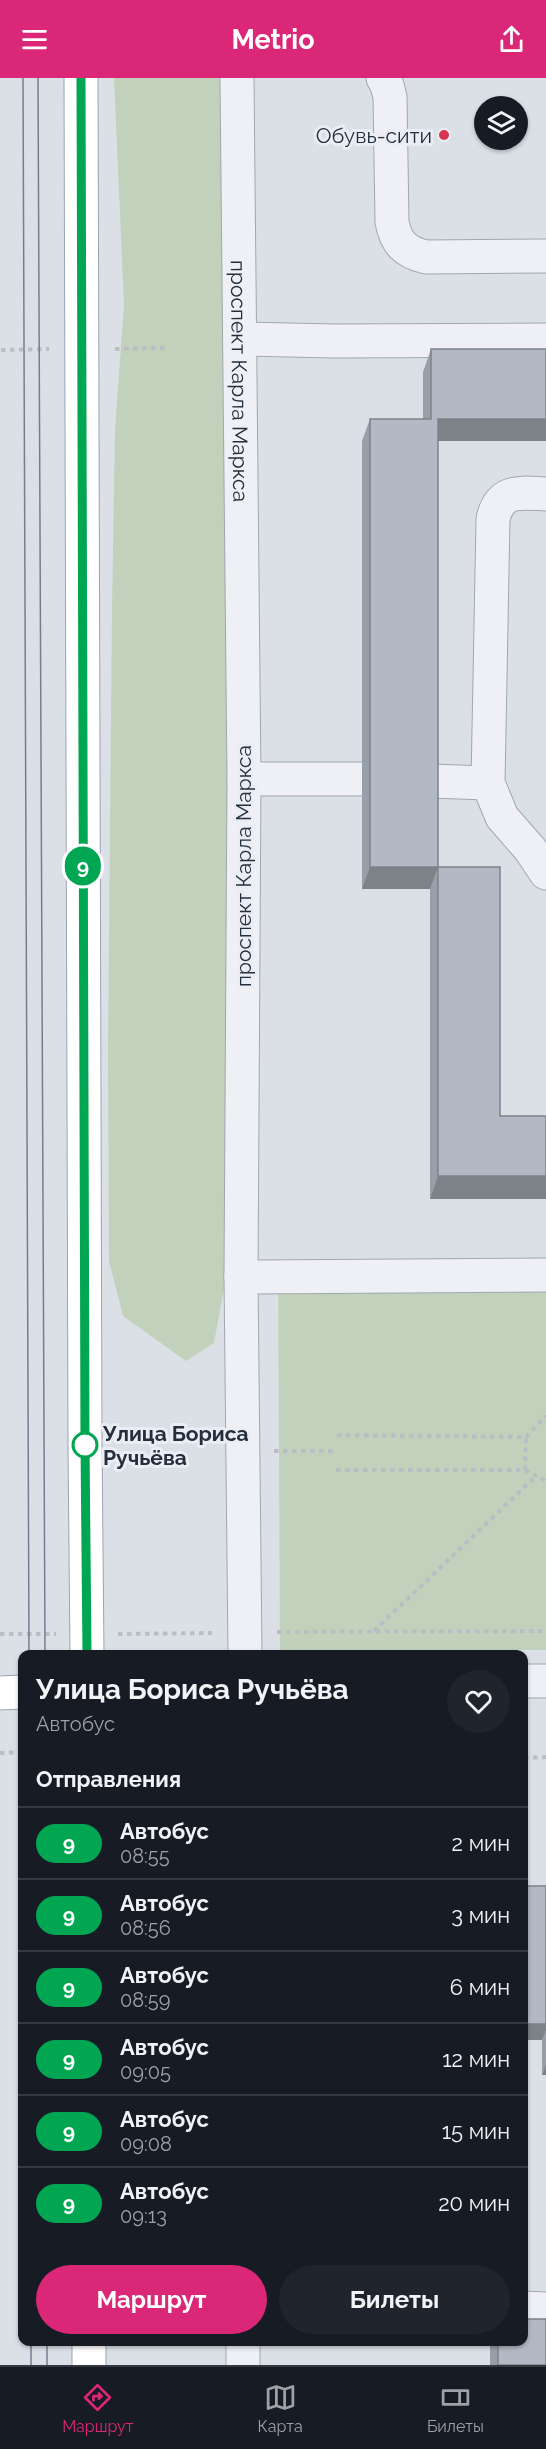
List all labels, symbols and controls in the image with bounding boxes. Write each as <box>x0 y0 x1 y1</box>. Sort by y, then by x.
icon: menu <box>18 23 51 56</box>
icon: share <box>495 23 528 56</box>
text: Metrio <box>231 24 315 55</box>
map controls <box>474 96 528 150</box>
button: layers <box>474 96 528 150</box>
place label: Обувь-сити <box>316 123 432 148</box>
marker: Обувь-сити <box>437 128 451 142</box>
street label: проспект Карла Маркса <box>226 260 254 502</box>
street label: проспект Карла Маркса <box>231 745 256 987</box>
line badge: 9 <box>64 846 103 886</box>
text: 9 <box>77 854 89 879</box>
place label: Улица Бориса Ручьёва <box>102 1421 249 1470</box>
marker: Улица Бориса Ручьёва <box>72 1432 98 1458</box>
button: heart <box>447 1670 510 1733</box>
text: Улица Бориса Ручьёва <box>36 1673 349 1706</box>
text: Автобус <box>36 1712 115 1736</box>
text: Отправления <box>36 1766 181 1792</box>
text: Автобус <box>120 1818 209 1844</box>
text: 2 мин <box>452 1830 510 1856</box>
text: 9 <box>63 1831 75 1856</box>
text: 08:55 <box>120 1844 170 1868</box>
text: Автобус <box>120 1890 209 1916</box>
text: 3 мин <box>451 1902 510 1928</box>
text: 9 <box>63 1903 75 1928</box>
text: 08:56 <box>120 1916 171 1940</box>
text: Автобус <box>120 1962 209 1988</box>
text: 6 мин <box>450 1974 510 2000</box>
text: 9 <box>63 1975 75 2000</box>
text: 08:59 <box>120 1988 170 2012</box>
text: Автобус <box>120 2034 209 2060</box>
text: 12 мин <box>442 2046 510 2072</box>
text: 9 <box>63 2047 75 2072</box>
text: 09:05 <box>120 2060 171 2084</box>
text: Автобус <box>120 2106 209 2132</box>
text: 15 мин <box>442 2118 510 2144</box>
text: 9 <box>63 2119 75 2144</box>
text: 09:08 <box>120 2132 172 2156</box>
text: Автобус <box>120 2178 209 2204</box>
text: 20 мин <box>438 2190 510 2216</box>
text: 9 <box>63 2191 75 2216</box>
text: 09:13 <box>120 2204 167 2228</box>
button: Маршрут <box>36 2265 267 2334</box>
button: Билеты <box>279 2265 510 2334</box>
tab: Маршрут <box>62 2381 133 2436</box>
tab: Карта <box>258 2381 303 2436</box>
tab: Билеты <box>427 2381 484 2436</box>

